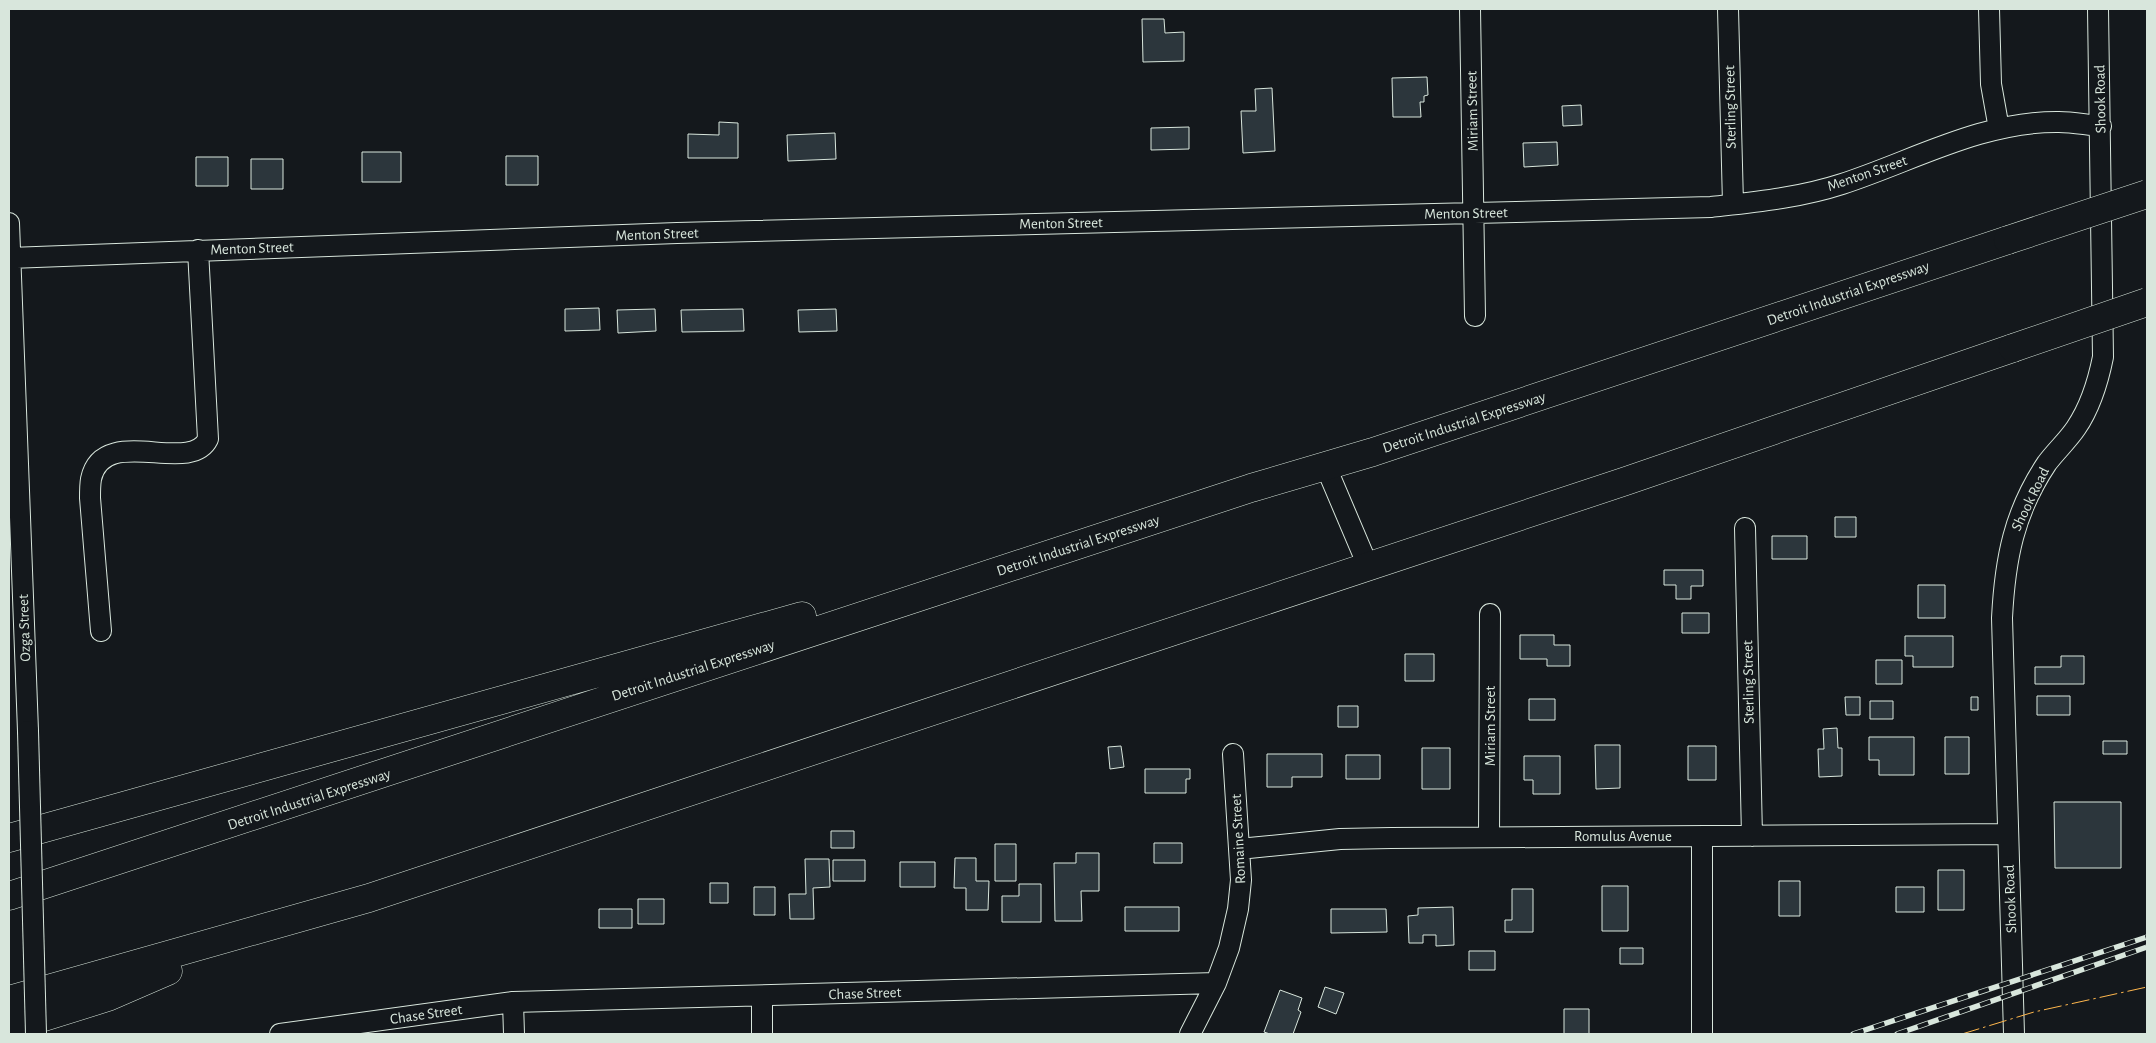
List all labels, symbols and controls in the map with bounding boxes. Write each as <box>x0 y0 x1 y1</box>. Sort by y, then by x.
street label: Shook Road <box>2092 64 2109 133</box>
street label: Sterling Street <box>1722 65 1739 149</box>
street label: Miriam Street <box>1464 70 1481 151</box>
street label: Menton Street <box>1825 153 1909 194</box>
street label: Menton Street <box>1424 205 1508 222</box>
street label: Menton Street <box>1019 215 1103 232</box>
street label: Menton Street <box>615 226 699 243</box>
street label: Menton Street <box>210 240 294 257</box>
street label: Detroit Industrial Expressway <box>1765 258 1932 328</box>
street label: Detroit Industrial Expressway <box>1381 389 1548 456</box>
street label: Shook Road <box>2009 465 2052 533</box>
street label: Detroit Industrial Expressway <box>995 512 1162 579</box>
street label: Ozga Street <box>16 594 33 662</box>
street label: Detroit Industrial Expressway <box>610 637 777 704</box>
street label: Sterling Street <box>1740 640 1757 724</box>
street label: Miriam Street <box>1483 686 1498 766</box>
street label: Detroit Industrial Expressway <box>226 766 393 833</box>
street label: Romaine Street <box>1229 793 1248 884</box>
street label: Romulus Avenue <box>1574 829 1672 844</box>
street label: Shook Road <box>2002 864 2019 934</box>
street label: Chase Street <box>828 985 902 1002</box>
street label: Chase Street <box>389 1002 463 1027</box>

